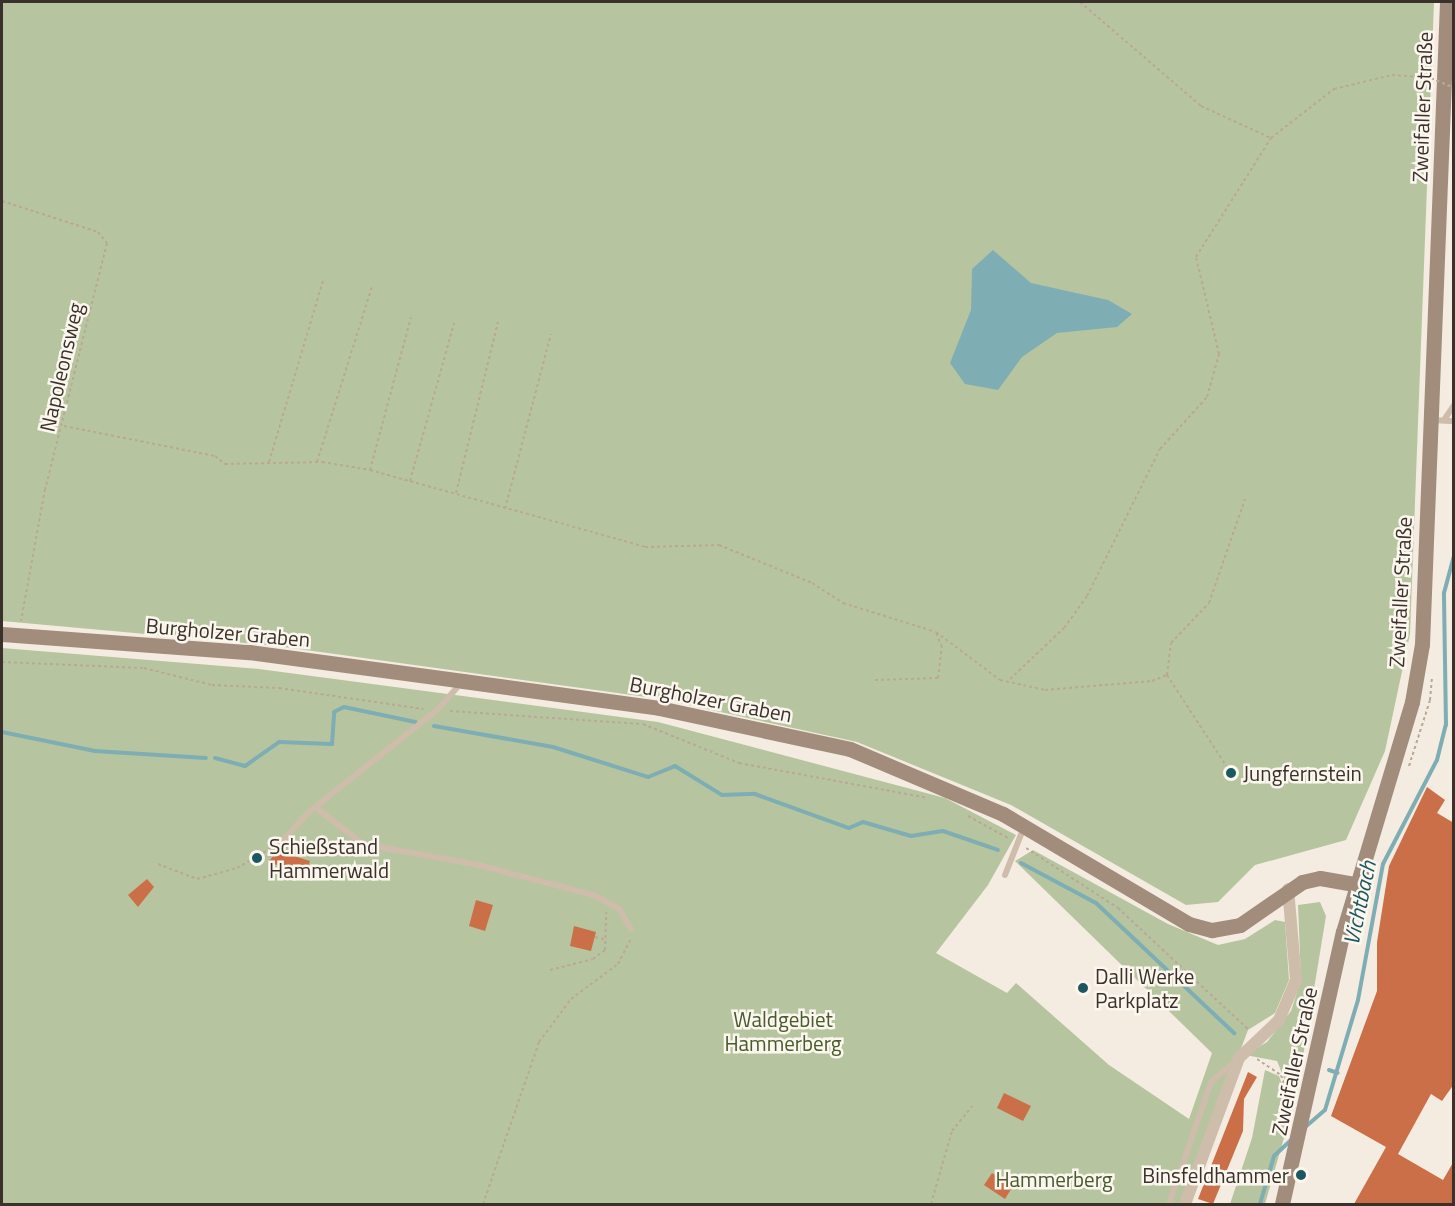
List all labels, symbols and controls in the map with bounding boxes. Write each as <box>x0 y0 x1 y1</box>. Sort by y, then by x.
street label: Zweifaller Straße <box>1407 31 1437 183</box>
street label: Napoleonsweg <box>34 300 88 434</box>
street label: Zweifaller Straße <box>1383 516 1417 668</box>
street label: Burgholzer Graben <box>145 612 311 652</box>
street label: Burgholzer Graben <box>628 671 794 727</box>
place label: Jungfernstein <box>1243 760 1362 786</box>
marker: Jungfernstein <box>1224 766 1238 780</box>
place label: Schießstand Hammerwald <box>269 833 389 883</box>
marker: Schießstand Hammerwald <box>250 851 264 865</box>
water label: Vichtbach <box>1338 859 1382 947</box>
place label: Dalli Werke Parkplatz <box>1095 963 1194 1013</box>
marker: Dalli Werke Parkplatz <box>1076 981 1090 995</box>
street label: Zweifaller Straße <box>1266 985 1322 1137</box>
park label: Waldgebiet Hammerberg <box>724 1006 842 1056</box>
place label: Binsfeldhammer <box>1142 1162 1289 1188</box>
park label: Hammerberg <box>995 1166 1113 1192</box>
marker: Binsfeldhammer <box>1294 1168 1308 1182</box>

